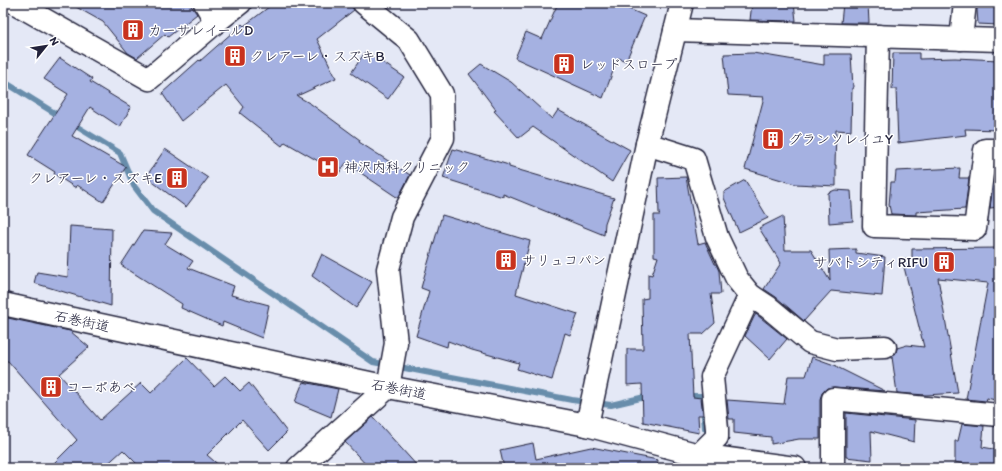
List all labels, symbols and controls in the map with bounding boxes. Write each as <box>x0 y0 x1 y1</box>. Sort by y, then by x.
building icon: カーサレイールD <box>120 17 146 43</box>
place label: カーサレイールD <box>148 22 253 39</box>
north arrow <box>26 26 66 66</box>
text: N <box>47 35 62 48</box>
building icon: クレアーレ・スズキB <box>222 43 248 69</box>
place label: クレアーレ・スズキB <box>250 48 384 65</box>
building icon: レッドスロープ <box>551 51 577 77</box>
place label: レッドスロープ <box>580 56 677 73</box>
building icon: グランソレイユY <box>760 126 786 152</box>
place label: グランソレイユY <box>788 131 893 148</box>
hospital icon: 神沢内科クリニック <box>315 154 341 180</box>
place label: 神沢内科クリニック <box>344 159 470 176</box>
building icon: クレアーレ・スズキE <box>164 165 190 191</box>
place label: クレアーレ・スズキE <box>29 170 162 187</box>
building icon: サリュコパン <box>493 247 519 273</box>
building icon: サバトシティRIFU <box>931 249 957 275</box>
place label: サリュコパン <box>522 252 606 269</box>
place label: サバトシティRIFU <box>814 254 928 271</box>
street label: 石巻街道 <box>53 307 111 336</box>
building icon: コーポあべ <box>38 374 64 400</box>
street label: 石巻街道 <box>370 376 428 403</box>
place label: コーポあべ <box>66 379 136 396</box>

